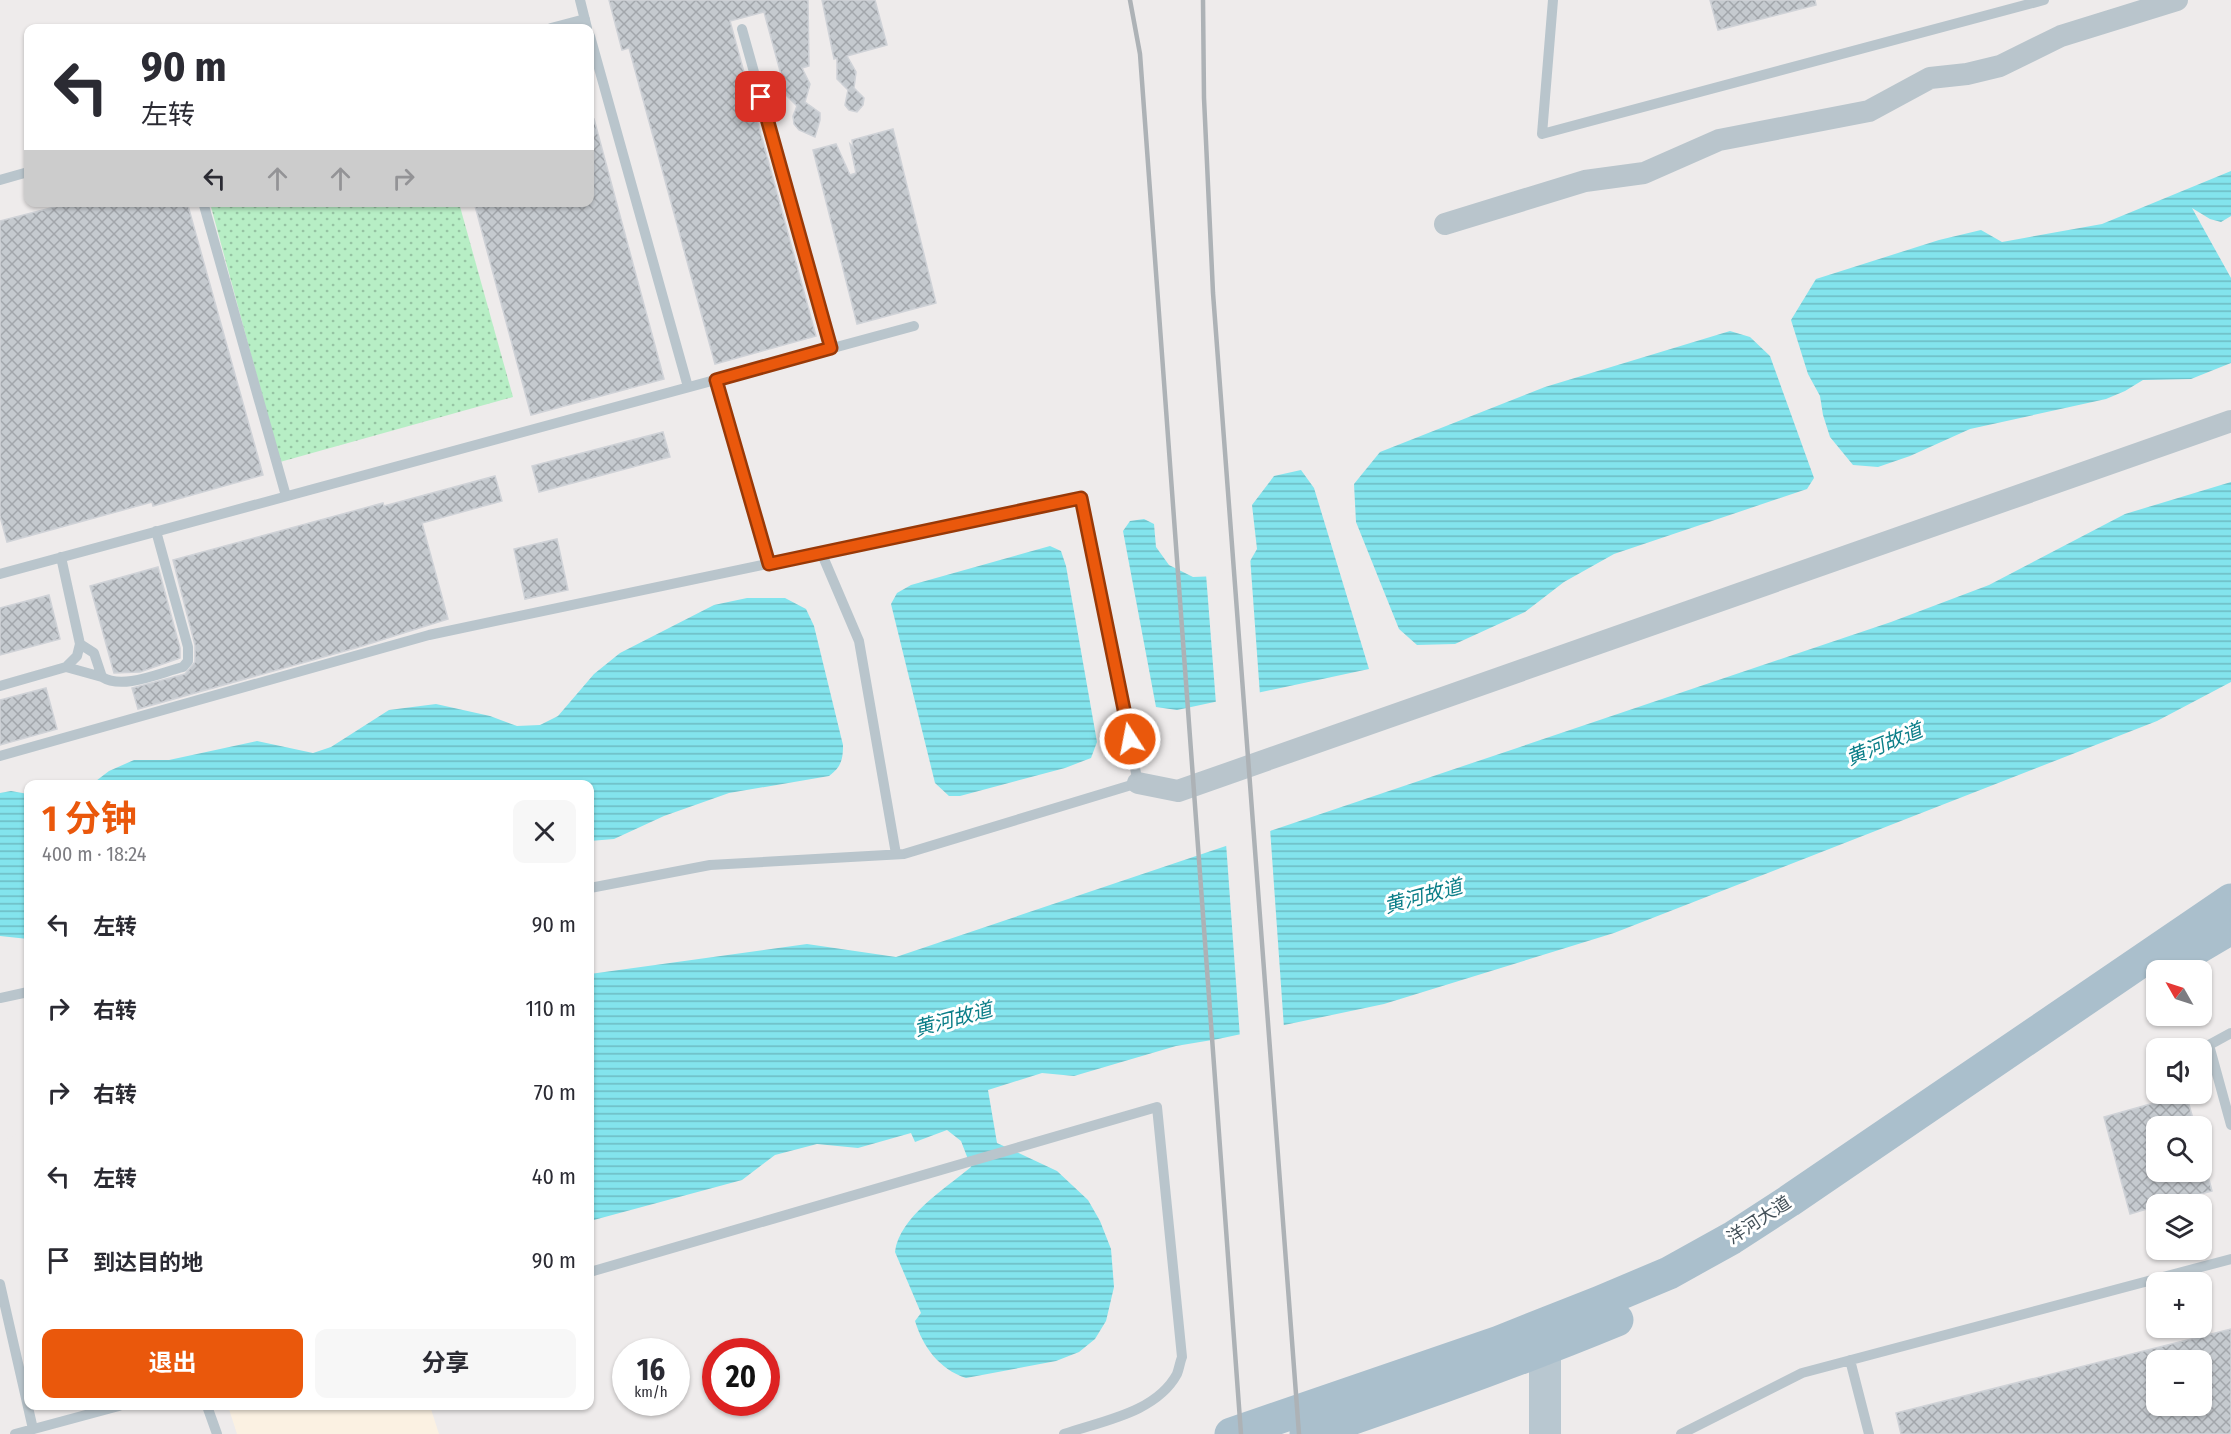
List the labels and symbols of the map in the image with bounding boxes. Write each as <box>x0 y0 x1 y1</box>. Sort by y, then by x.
pin <box>735 71 786 122</box>
position arrow <box>1098 707 1162 771</box>
water label: 黄河故道 <box>1842 717 1928 770</box>
water label: 黄河故道 <box>1381 873 1468 918</box>
north arrow <box>2146 960 2212 1026</box>
water label: 黄河故道 <box>911 996 998 1041</box>
street label: 洋河大道 <box>1723 1191 1795 1249</box>
speed limit sign: 20 <box>702 1338 780 1416</box>

